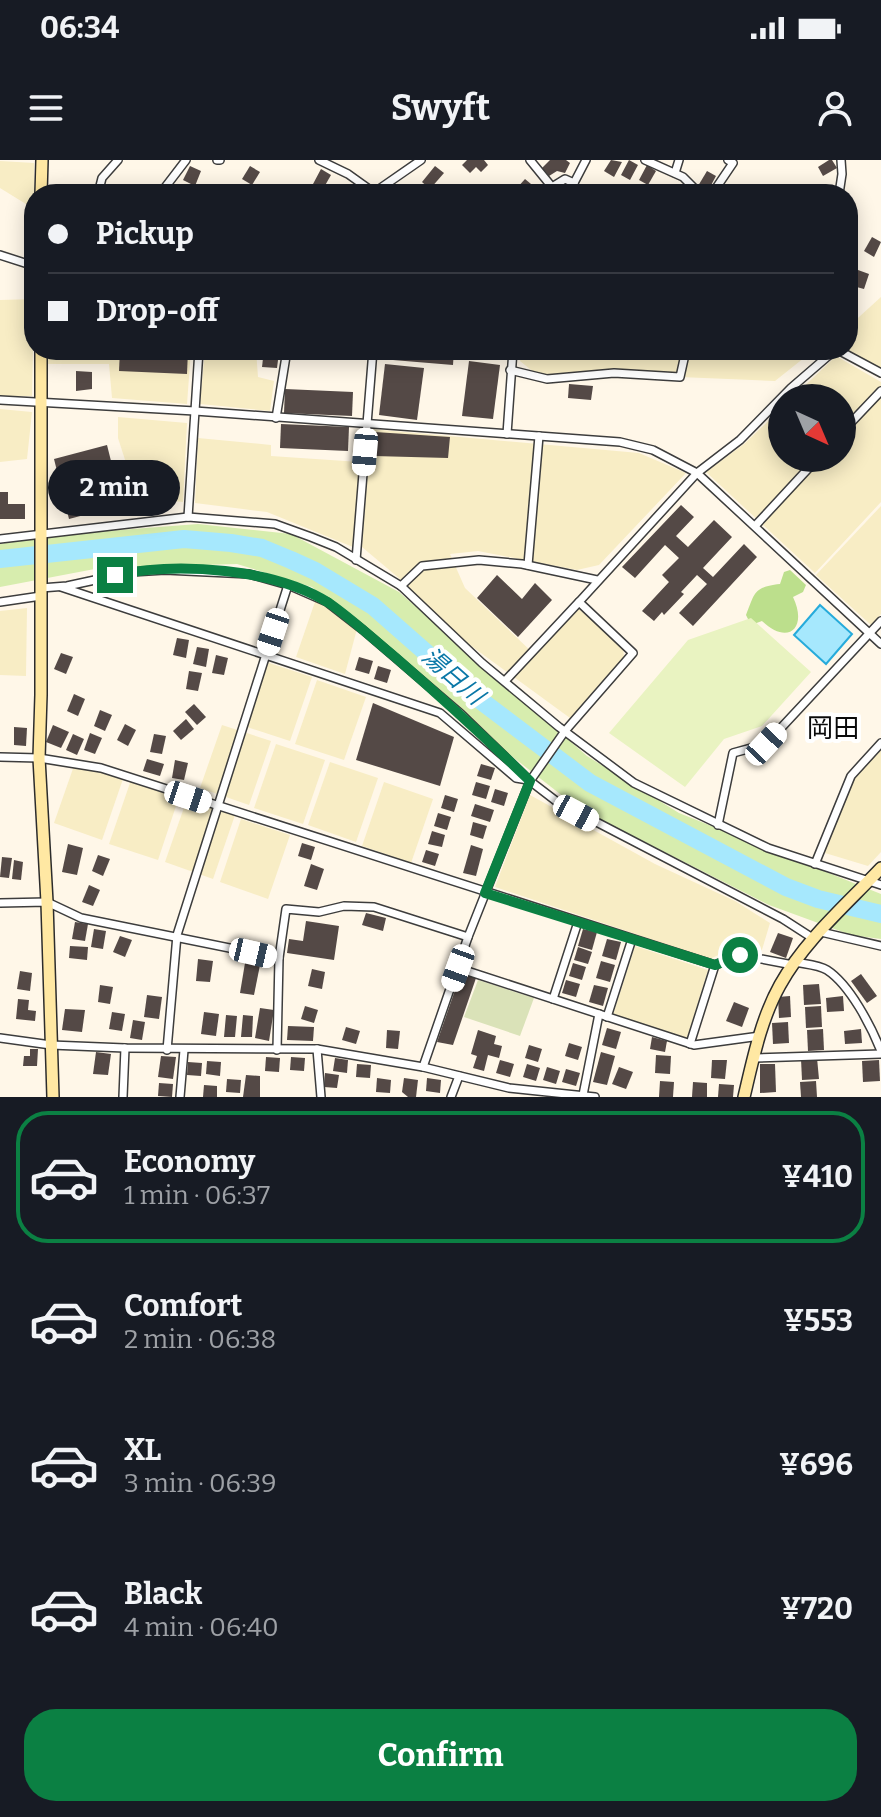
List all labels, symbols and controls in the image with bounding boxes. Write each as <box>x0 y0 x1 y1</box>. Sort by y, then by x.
text: 06:34 <box>40 10 119 46</box>
icon: menu <box>24 86 68 130</box>
text: Swyft <box>391 86 490 130</box>
icon: person <box>813 86 857 130</box>
text: Pickup <box>96 216 194 252</box>
text: Drop-off <box>96 293 218 329</box>
north arrow <box>768 384 856 472</box>
map controls <box>768 384 856 472</box>
car <box>351 427 379 477</box>
callout: 2 min <box>49 459 181 515</box>
text: 2 min <box>79 472 149 503</box>
route end <box>97 557 133 593</box>
car <box>254 605 292 659</box>
water label: 湯日川 <box>417 642 492 712</box>
district label: 岡田 <box>807 713 859 744</box>
car <box>741 718 791 770</box>
car <box>161 778 215 816</box>
car <box>549 791 603 835</box>
car <box>227 936 279 970</box>
route start <box>722 937 758 973</box>
car <box>439 941 477 995</box>
icon: car <box>28 1141 100 1213</box>
text: Economy <box>124 1144 255 1180</box>
text: ¥410 <box>782 1159 853 1195</box>
text: 1 min · 06:37 <box>124 1180 270 1211</box>
icon: car <box>28 1285 100 1357</box>
text: Comfort <box>124 1288 242 1324</box>
text: ¥553 <box>783 1303 853 1339</box>
text: 2 min · 06:38 <box>124 1324 276 1355</box>
icon: car <box>28 1429 100 1501</box>
text: XL <box>124 1432 161 1468</box>
text: ¥696 <box>779 1447 853 1483</box>
text: 3 min · 06:39 <box>124 1468 276 1499</box>
icon: car <box>28 1573 100 1645</box>
text: Black <box>124 1576 202 1612</box>
text: ¥720 <box>780 1591 853 1627</box>
text: 4 min · 06:40 <box>124 1612 279 1643</box>
button: Confirm <box>24 1709 857 1801</box>

